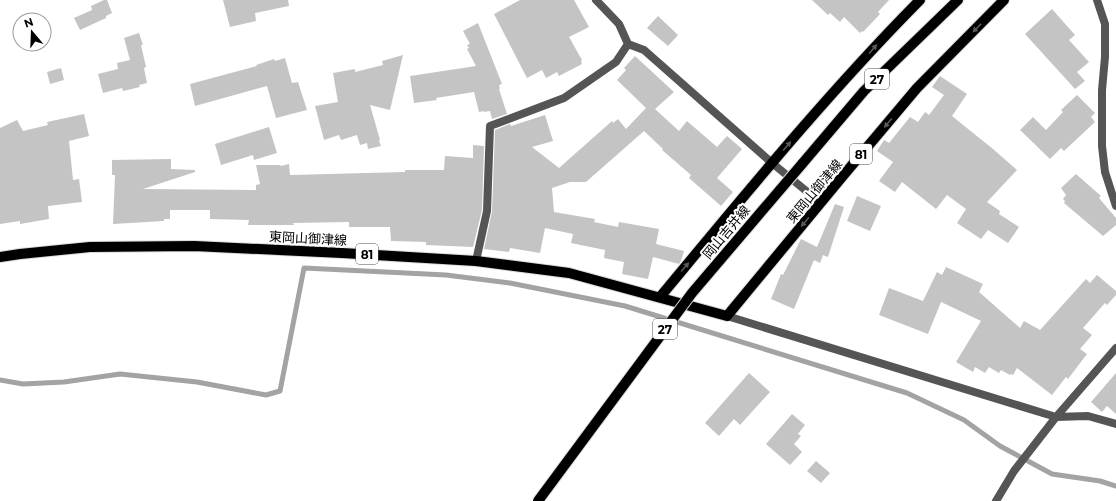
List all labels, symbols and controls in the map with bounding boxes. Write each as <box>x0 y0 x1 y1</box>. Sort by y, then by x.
north arrow <box>12 12 52 52</box>
text: N <box>22 14 35 31</box>
one-way arrow <box>972 23 982 33</box>
one-way arrow <box>868 44 877 54</box>
road number: 27 <box>865 69 889 89</box>
one-way arrow <box>884 118 893 127</box>
one-way arrow <box>782 141 791 151</box>
road number: 81 <box>850 144 872 164</box>
street label: 東岡山御津線 <box>783 156 845 226</box>
street label: 岡山吉井線 <box>699 202 753 262</box>
one-way arrow <box>800 217 809 228</box>
street label: 東岡山御津線 <box>269 228 347 248</box>
road number: 81 <box>356 244 378 264</box>
one-way arrow <box>681 262 690 273</box>
road number: 27 <box>653 319 677 339</box>

